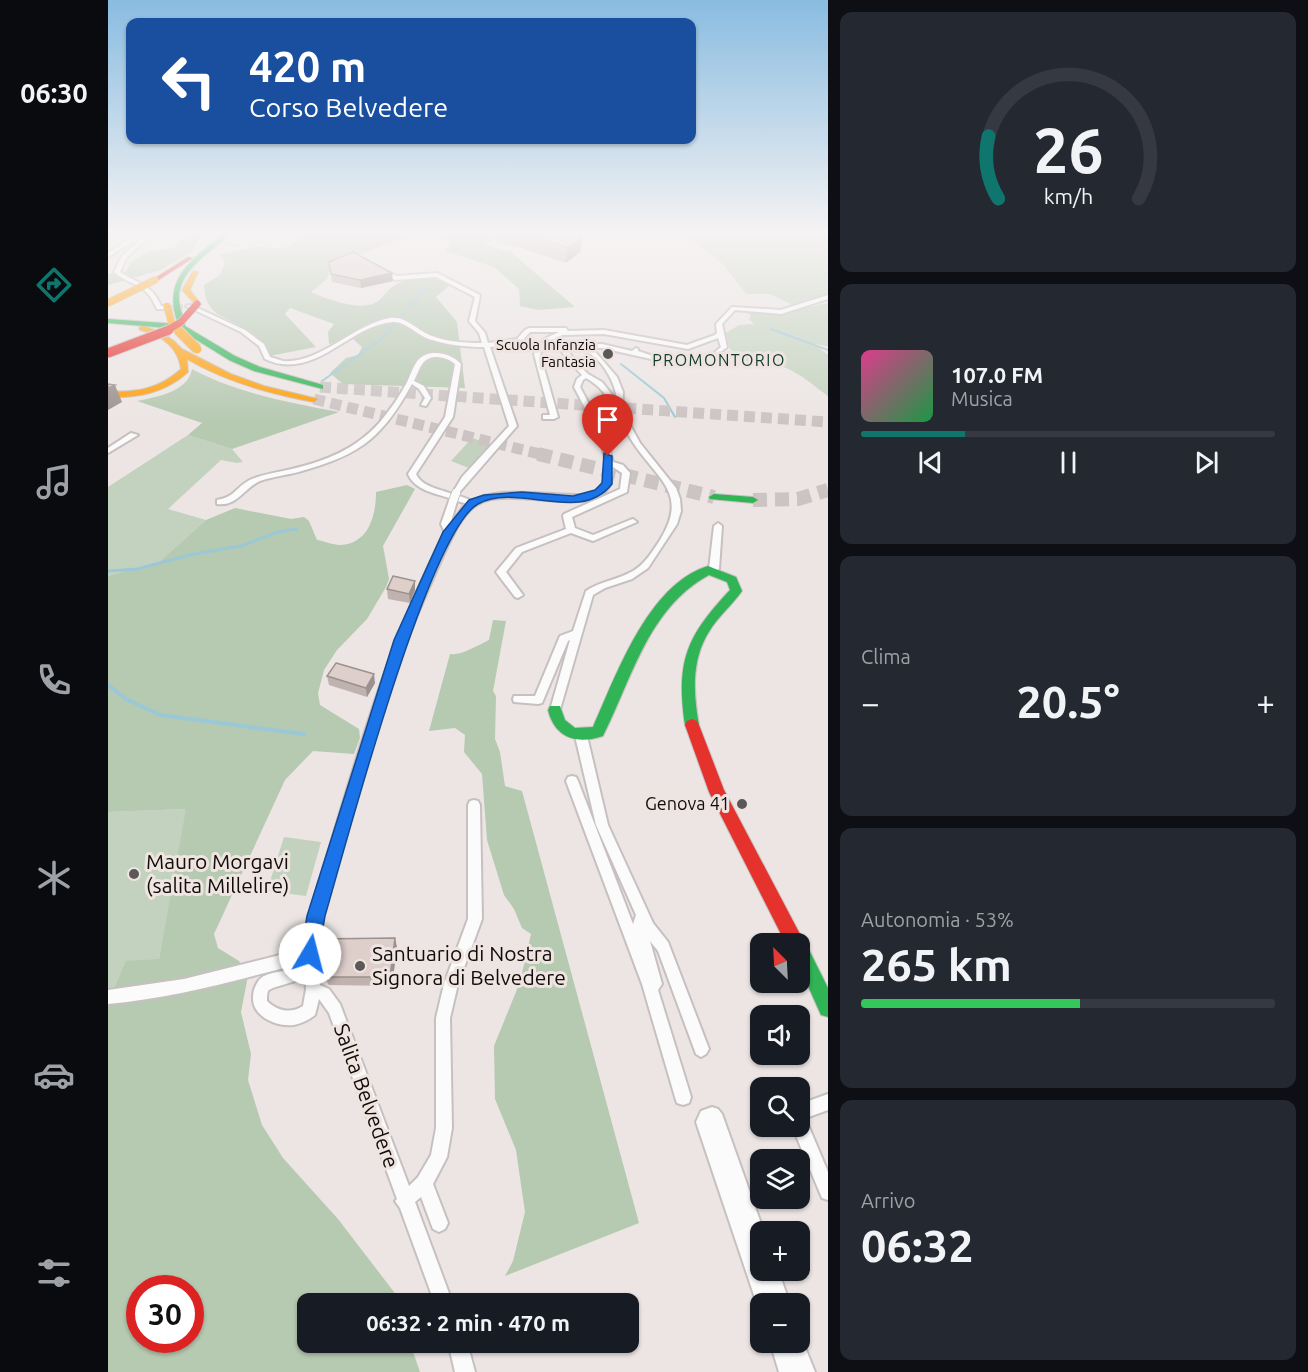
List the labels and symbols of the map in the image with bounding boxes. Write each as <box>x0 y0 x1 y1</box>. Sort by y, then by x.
place label: Scuola Infanzia Fantasia <box>496 336 596 370</box>
marker: Scuola Infanzia Fantasia <box>601 347 615 361</box>
district label: PROMONTORIO <box>652 351 786 369</box>
pin <box>582 394 633 456</box>
place label: Genova 41 <box>645 793 730 813</box>
marker: Genova 41 <box>735 797 749 811</box>
place label: Mauro Morgavi (salita Millelire) <box>146 849 289 897</box>
marker: Mauro Morgavi (salita Millelire) <box>127 867 141 881</box>
position arrow <box>278 922 342 986</box>
north arrow <box>750 933 810 993</box>
place label: Santuario di Nostra Signora di Belvedere <box>372 941 566 989</box>
marker: Santuario di Nostra Signora di Belvedere <box>353 959 367 973</box>
street label: Salita Belvedere <box>330 1020 404 1171</box>
speed limit sign: 30 <box>126 1275 204 1353</box>

